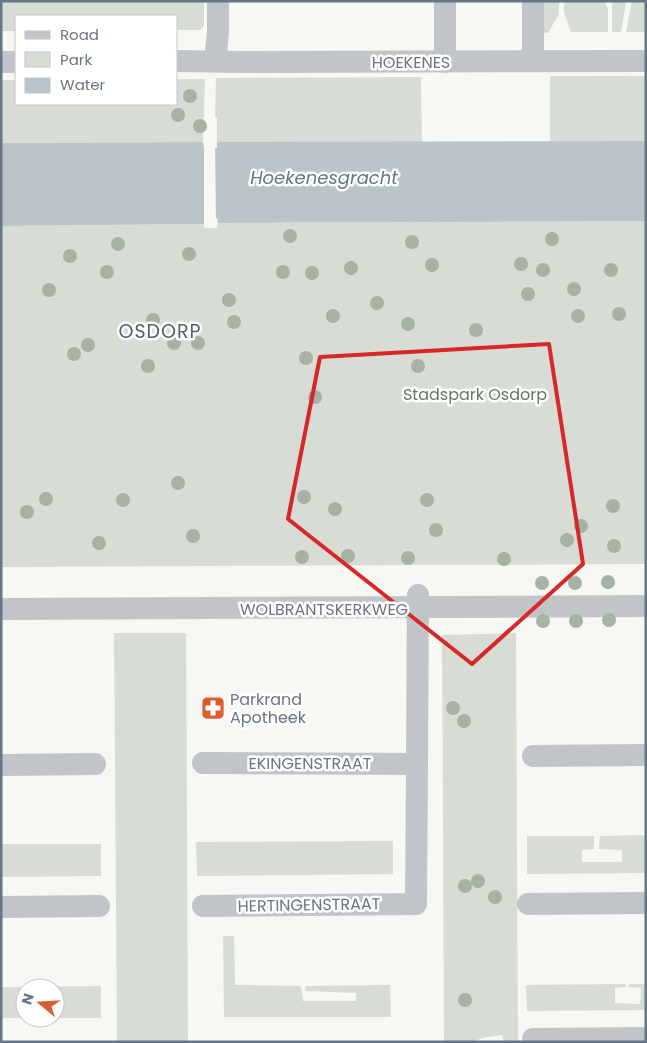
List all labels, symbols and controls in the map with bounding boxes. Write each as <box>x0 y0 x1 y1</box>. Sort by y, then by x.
legend <box>15 15 178 105</box>
text: Road <box>60 24 99 45</box>
text: Park <box>60 49 92 70</box>
street label: HOEKENES <box>372 51 450 74</box>
text: Water <box>60 74 106 95</box>
water label: Hoekenesgracht <box>250 165 398 190</box>
district label: OSDORP <box>118 318 202 345</box>
park label: Stadspark Osdorp <box>403 383 547 406</box>
street label: WOLBRANTSKERKWEG <box>240 598 408 621</box>
place label: Parkrand Apotheek <box>230 688 307 729</box>
pharmacy icon: Parkrand Apotheek <box>200 695 226 721</box>
street label: EKINGENSTRAAT <box>249 752 372 775</box>
street label: HERTINGENSTRAAT <box>237 892 381 918</box>
north arrow <box>15 978 65 1028</box>
text: N <box>16 991 39 1007</box>

